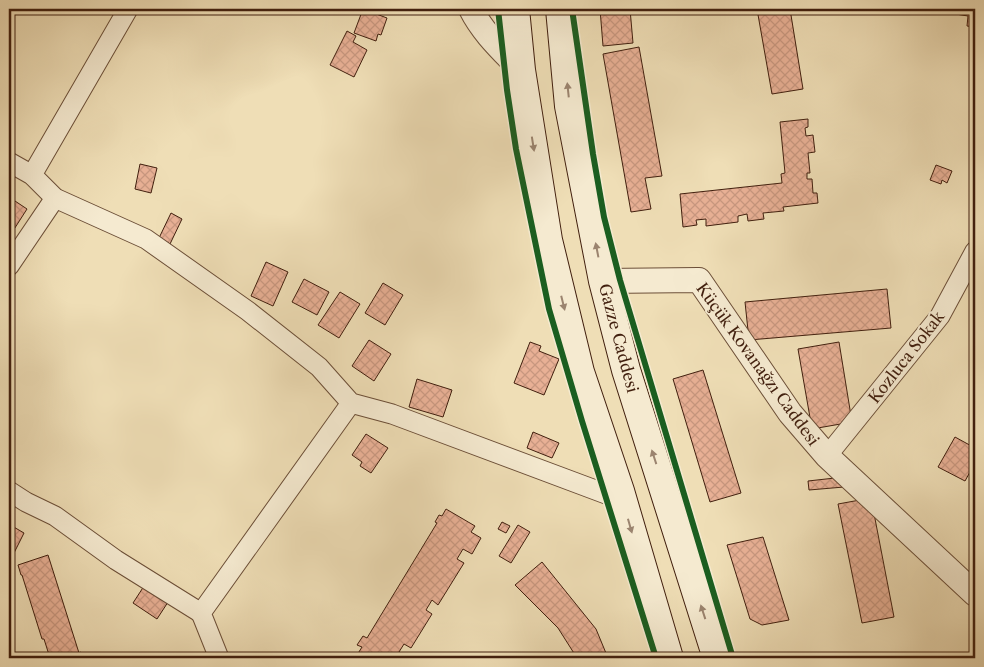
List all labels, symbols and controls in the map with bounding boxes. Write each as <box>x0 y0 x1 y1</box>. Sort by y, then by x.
one-way arrow <box>564 81 572 97</box>
one-way arrow <box>529 136 537 152</box>
one-way arrow <box>593 241 601 257</box>
street label: Küçük Kovanağzı Caddesi <box>692 279 824 449</box>
street label: Gazze Caddesi <box>595 281 643 395</box>
one-way arrow <box>559 296 567 311</box>
street label: Kozluca Sokak <box>864 306 949 407</box>
one-way arrow <box>649 449 657 464</box>
one-way arrow <box>626 518 634 533</box>
one-way arrow <box>698 604 706 619</box>

